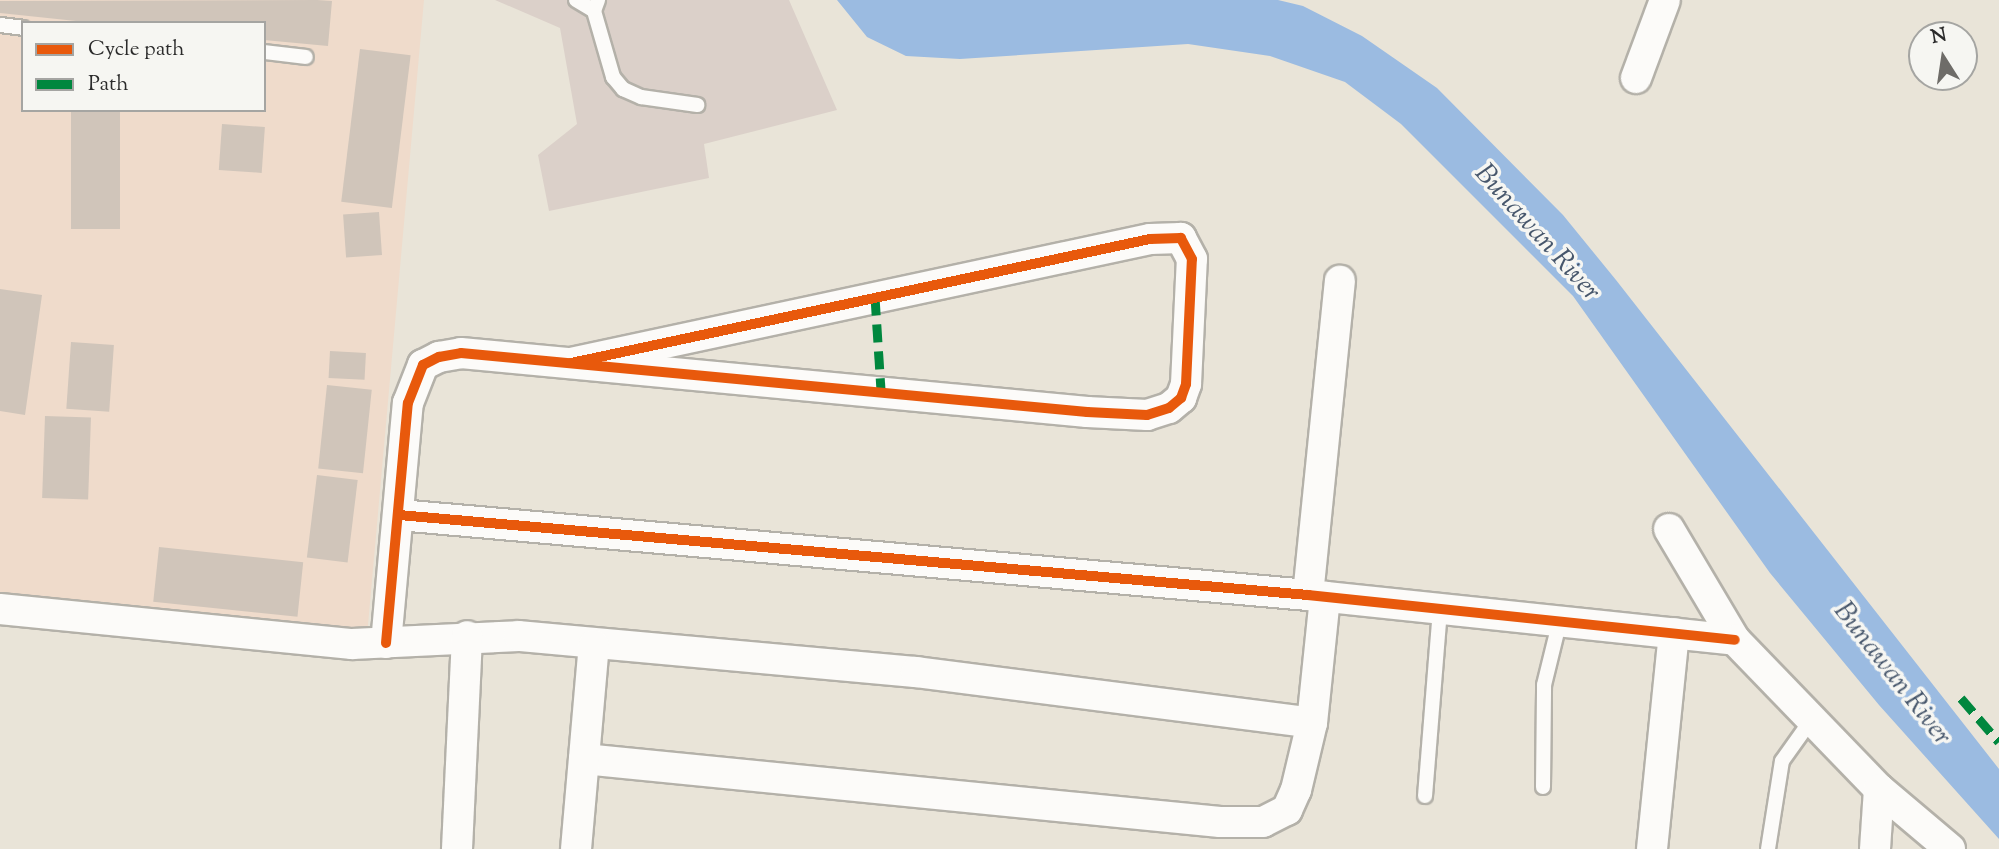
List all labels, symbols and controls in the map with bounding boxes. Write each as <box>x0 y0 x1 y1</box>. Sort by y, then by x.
legend <box>21 21 266 112</box>
north arrow <box>1908 21 1978 91</box>
text: N <box>1929 22 1949 52</box>
text: Cycle path <box>88 35 185 65</box>
text: Path <box>88 70 129 100</box>
water label: Bunawan River <box>1467 158 1607 308</box>
water label: Bunawan River <box>1826 596 1958 752</box>

